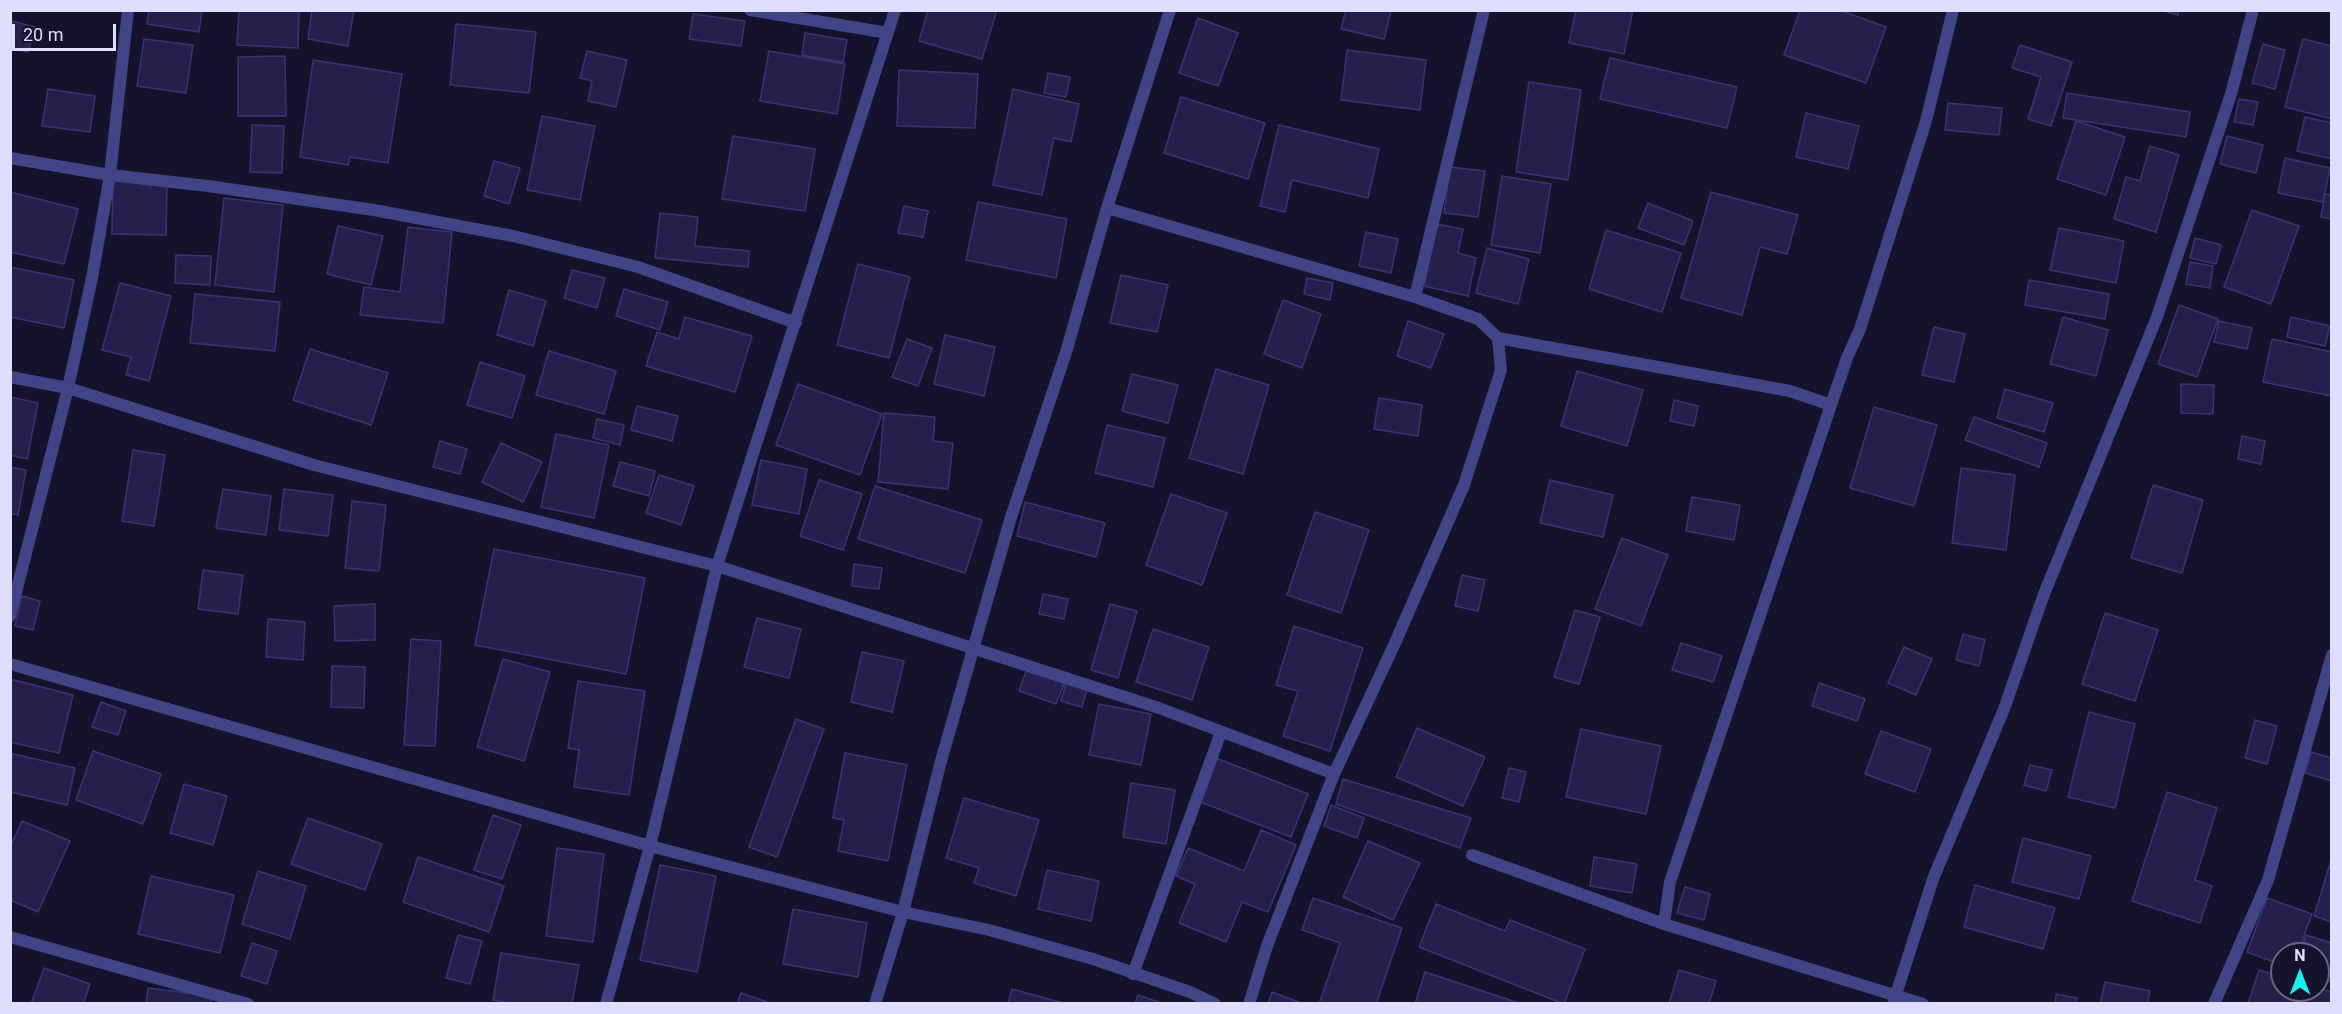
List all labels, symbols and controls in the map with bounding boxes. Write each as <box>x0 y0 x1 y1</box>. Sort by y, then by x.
scale bar <box>15 12 118 50</box>
text: 20 m <box>23 24 63 45</box>
north arrow <box>2270 942 2330 1002</box>
text: N <box>2294 946 2306 965</box>

